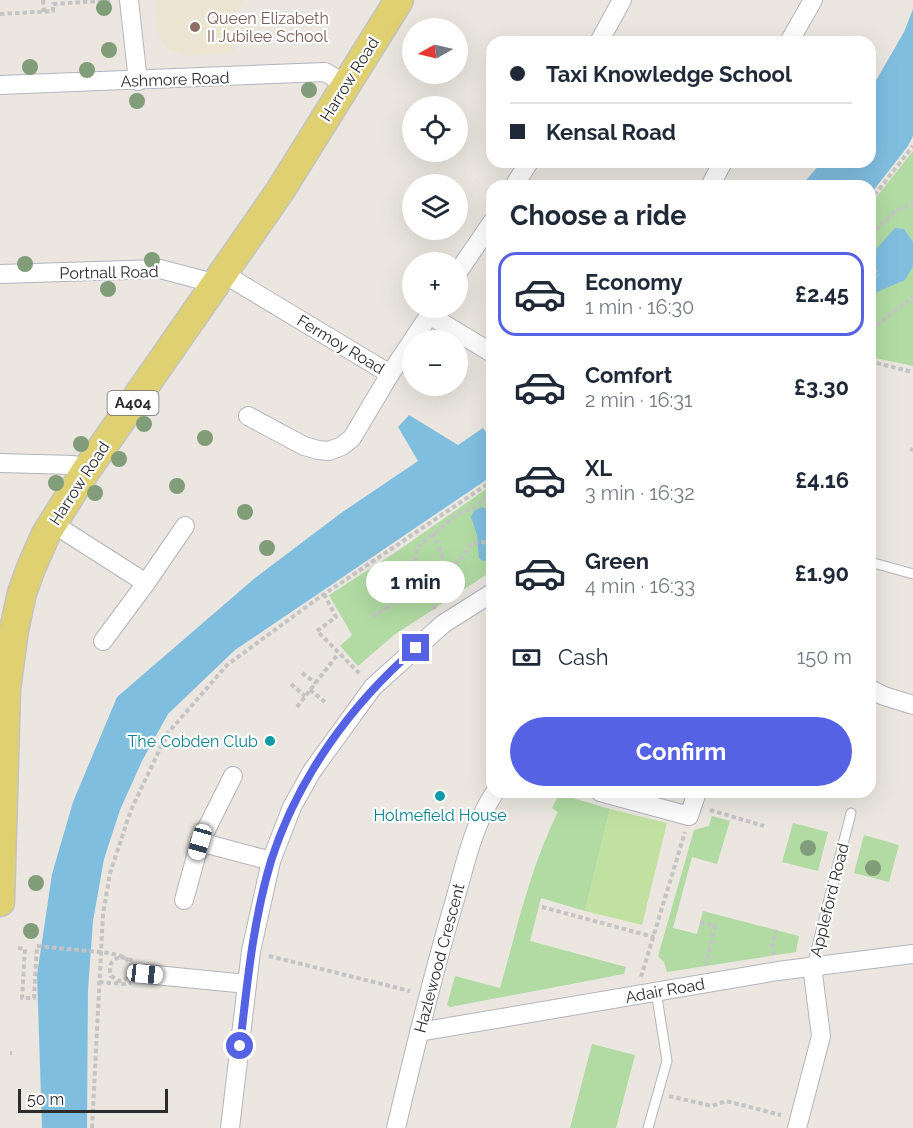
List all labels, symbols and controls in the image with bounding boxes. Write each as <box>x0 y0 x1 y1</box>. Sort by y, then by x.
place label: Queen Elizabeth II Jubilee School <box>207 9 329 46</box>
north arrow <box>402 18 468 84</box>
map controls <box>402 18 468 396</box>
marker: Queen Elizabeth II Jubilee School <box>188 20 202 34</box>
street label: Harrow Road <box>316 34 383 125</box>
text: Taxi Knowledge School <box>546 61 792 87</box>
street label: Ashmore Road <box>120 68 230 91</box>
button: locate <box>402 96 468 162</box>
text: Kensal Road <box>546 119 676 145</box>
button: layers <box>402 174 468 240</box>
text: Choose a ride <box>510 200 686 231</box>
button: + <box>402 252 468 318</box>
street label: Portnall Road <box>59 262 159 283</box>
icon: car <box>513 267 567 321</box>
text: Economy <box>585 269 683 295</box>
text: £2.45 <box>795 281 849 307</box>
text: 1 min · 16:30 <box>585 295 694 319</box>
street label: Fermoy Road <box>294 311 388 378</box>
button: − <box>402 330 468 396</box>
icon: car <box>513 360 567 414</box>
text: Comfort <box>585 362 672 388</box>
text: £3.30 <box>794 374 849 400</box>
text: 2 min · 16:31 <box>585 388 693 412</box>
road number: A404 <box>108 391 158 415</box>
street label: Harrow Road <box>45 438 113 529</box>
icon: car <box>513 453 567 507</box>
text: XL <box>585 455 612 481</box>
text: £4.16 <box>795 467 849 493</box>
text: 3 min · 16:32 <box>585 481 695 505</box>
icon: car <box>513 546 567 600</box>
text: Green <box>585 548 649 574</box>
text: £1.90 <box>795 560 849 586</box>
callout: 1 min <box>366 561 466 603</box>
text: 1 min <box>390 570 441 594</box>
text: 4 min · 16:33 <box>585 574 695 598</box>
route end <box>402 634 429 661</box>
icon: cash <box>510 641 543 674</box>
text: Cash <box>558 644 609 670</box>
text: 150 m <box>797 645 852 669</box>
button: Confirm <box>510 717 852 786</box>
place label: The Cobden Club <box>128 732 258 751</box>
marker: The Cobden Club <box>263 734 277 748</box>
marker: Holmefield House <box>433 789 447 803</box>
place label: Holmefield House <box>373 806 507 825</box>
car <box>186 822 214 862</box>
street label: Appleford Road <box>806 841 853 959</box>
street label: Hazlewood Crescent <box>410 881 469 1035</box>
car <box>126 963 164 985</box>
street label: Adair Road <box>624 974 706 1007</box>
route start <box>226 1032 253 1059</box>
scale bar <box>18 1086 168 1114</box>
text: 50 m <box>27 1090 64 1109</box>

